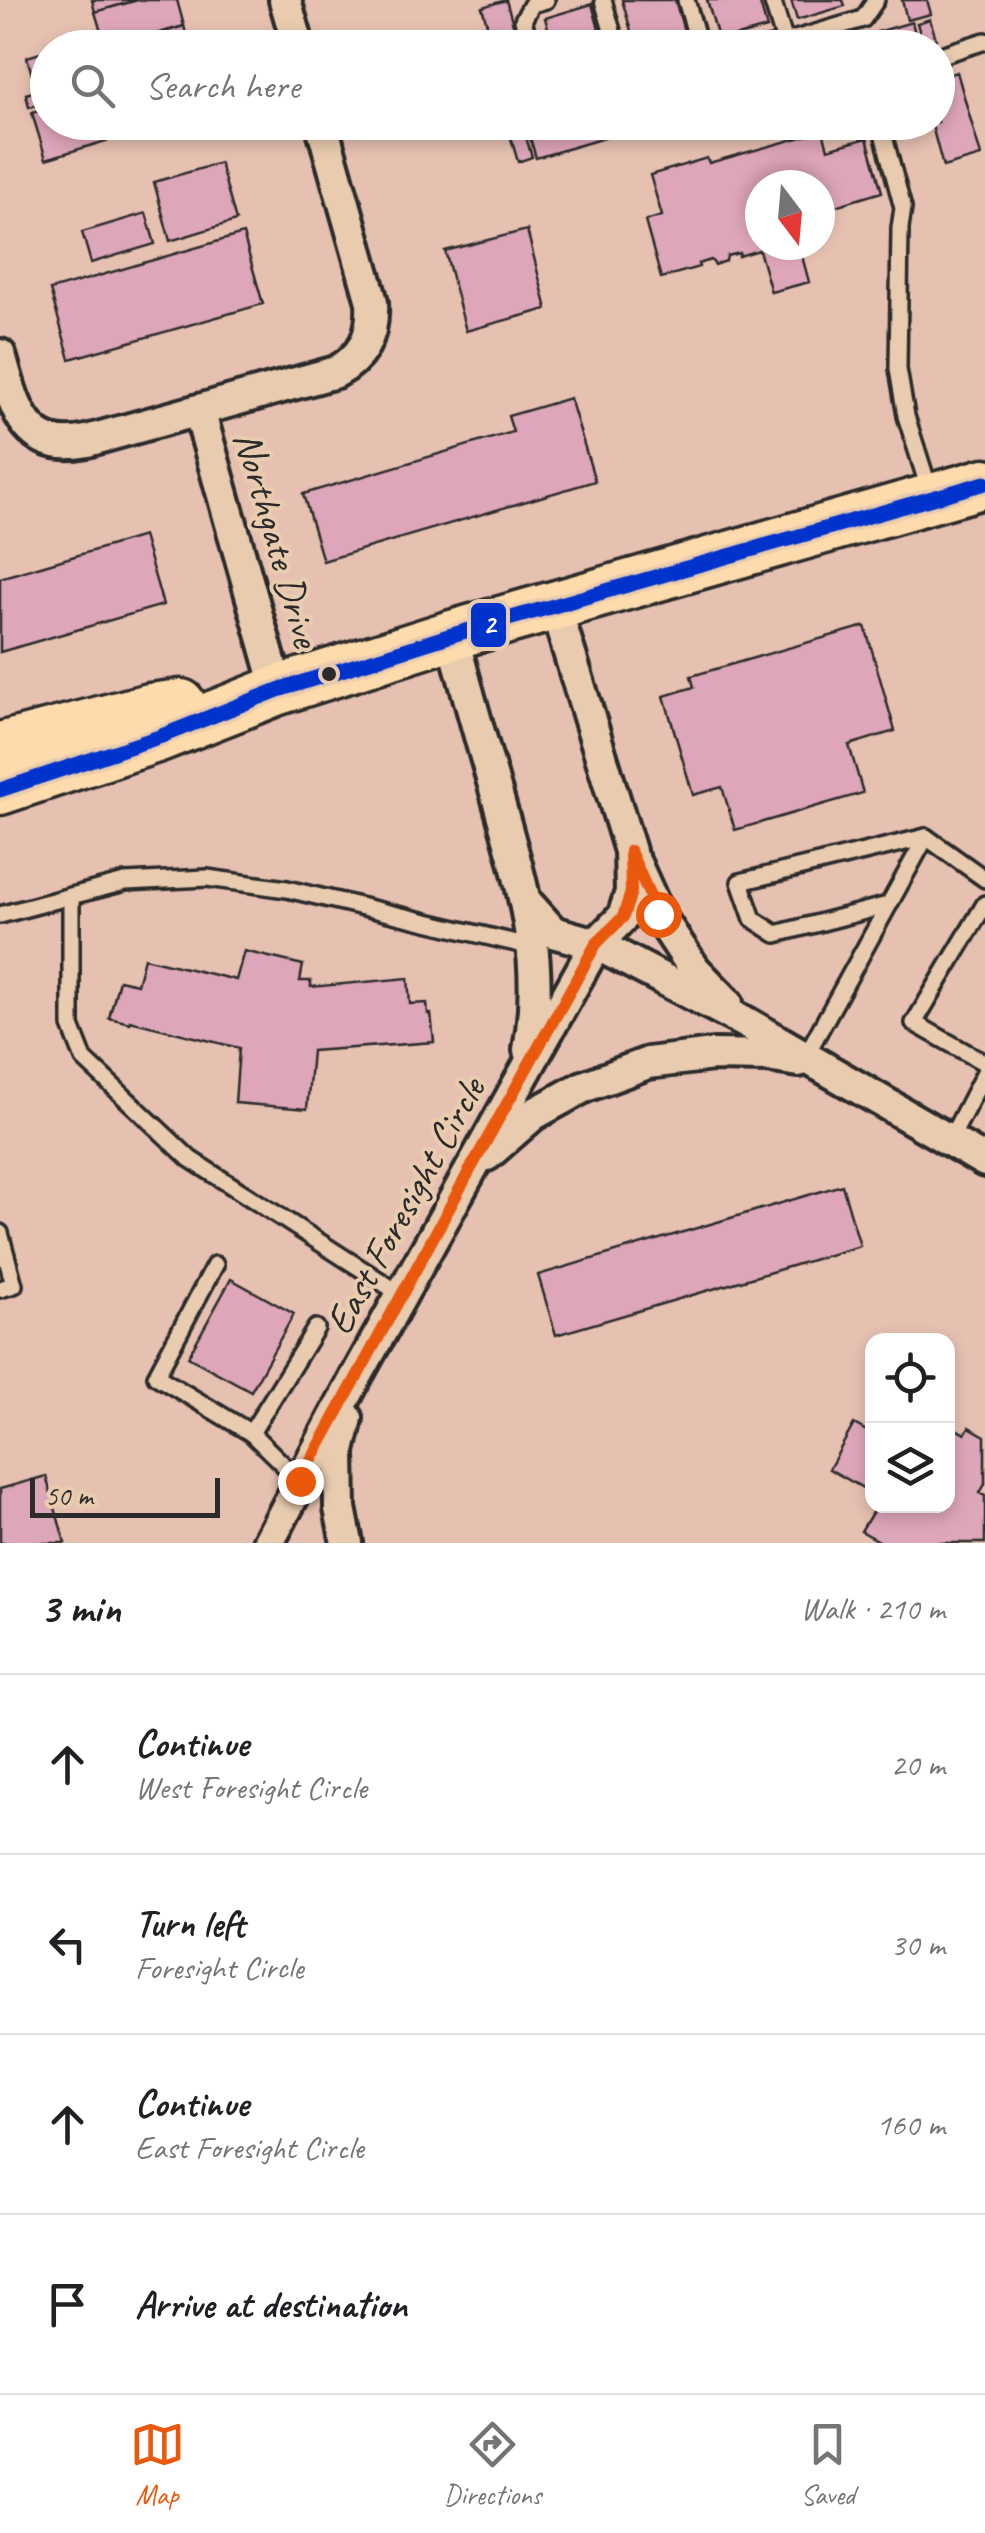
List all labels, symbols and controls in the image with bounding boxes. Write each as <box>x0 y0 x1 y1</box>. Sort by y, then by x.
search box <box>30 30 955 140</box>
icon: search <box>65 58 120 113</box>
text: Search here <box>145 62 300 109</box>
north arrow <box>745 170 835 260</box>
street label: Northgate Drive <box>222 426 332 655</box>
line badge: 2 <box>469 601 508 649</box>
text: 2 <box>483 607 498 642</box>
unlabelled marker <box>319 664 339 684</box>
route start <box>636 892 682 938</box>
street label: East Foresight Circle <box>314 1066 498 1343</box>
map controls <box>865 1333 955 1513</box>
button: locate <box>865 1333 955 1423</box>
button: layers <box>865 1423 955 1513</box>
route end <box>278 1459 324 1505</box>
scale bar <box>30 1473 220 1518</box>
text: 50 m <box>45 1478 93 1513</box>
text: 3 min <box>40 1582 120 1635</box>
text: Walk · 210 m <box>801 1588 945 1629</box>
text: Continue <box>135 1720 249 1767</box>
icon: ahead <box>40 1737 95 1792</box>
text: 20 m <box>891 1744 945 1785</box>
text: West Foresight Circle <box>135 1767 367 1808</box>
text: Turn left <box>135 1900 245 1947</box>
icon: left <box>40 1917 95 1972</box>
text: 30 m <box>891 1924 945 1965</box>
text: Foresight Circle <box>135 1947 303 1988</box>
text: Continue <box>135 2080 249 2127</box>
icon: ahead <box>40 2097 95 2152</box>
text: 160 m <box>876 2104 945 2145</box>
text: East Foresight Circle <box>135 2127 364 2168</box>
icon: arrive <box>40 2277 95 2332</box>
text: Arrive at destination <box>135 2281 407 2328</box>
tab: Map <box>130 2417 185 2512</box>
tab: Directions <box>444 2417 541 2512</box>
tab: Saved <box>800 2417 855 2512</box>

